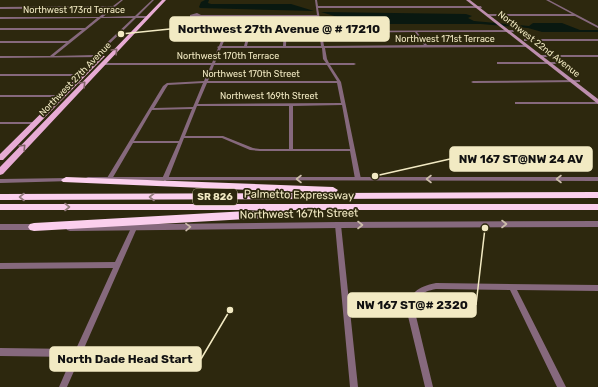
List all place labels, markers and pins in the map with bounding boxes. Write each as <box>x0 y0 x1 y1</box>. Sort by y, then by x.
callout: Northwest 27th Avenue @ # 17210 <box>170 17 389 41</box>
callout: NW 167 ST@NW 24 AV <box>450 147 592 171</box>
callout: NW 167 ST@# 2320 <box>348 293 476 317</box>
callout: North Dade Head Start <box>50 347 201 371</box>

